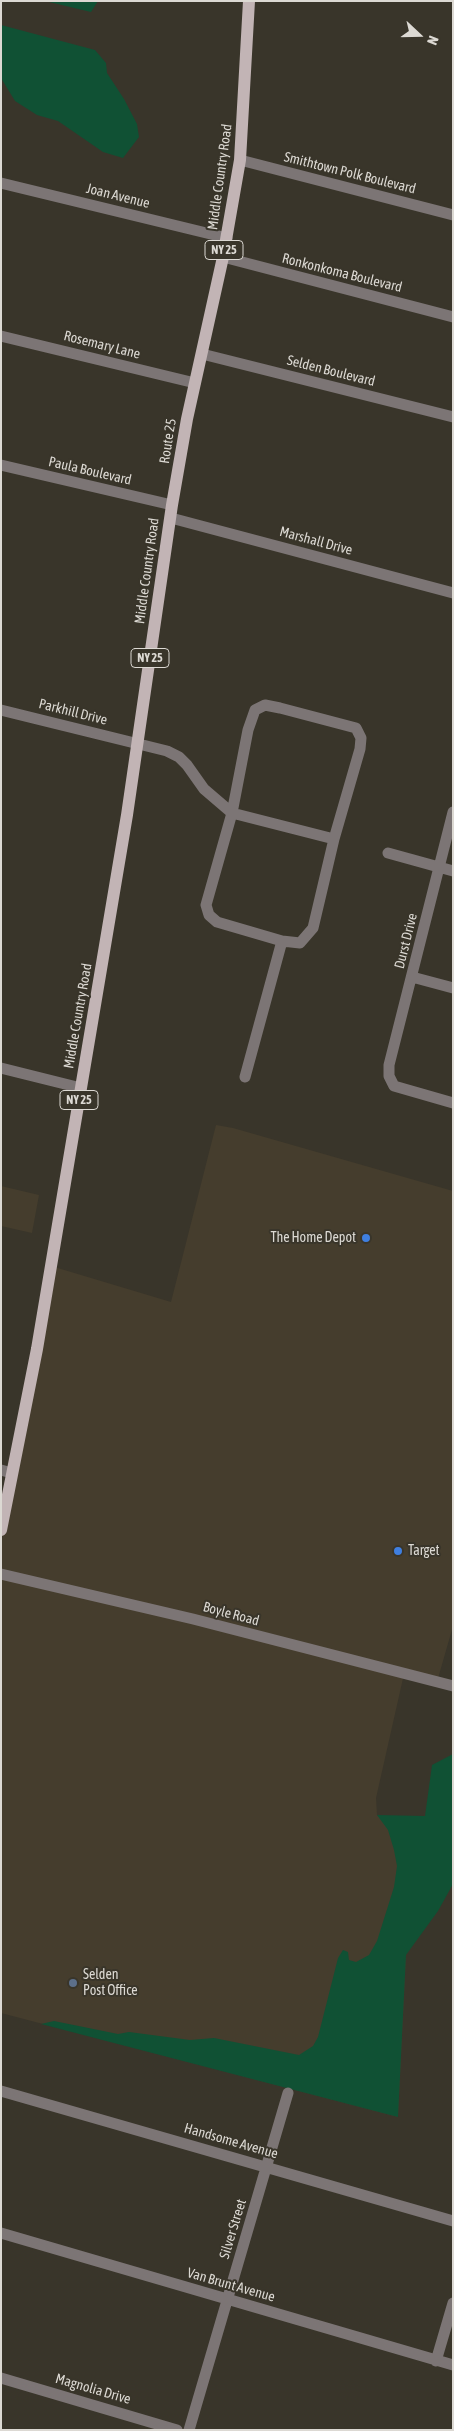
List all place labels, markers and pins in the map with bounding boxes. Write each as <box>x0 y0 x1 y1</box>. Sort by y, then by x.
place label: The Home Depot <box>271 1230 356 1246</box>
marker: The Home Depot <box>360 1232 372 1244</box>
place label: Target <box>408 1543 440 1559</box>
marker: Target <box>392 1545 404 1557</box>
place label: Selden Post Office <box>83 1967 138 2000</box>
marker: Selden Post Office <box>67 1977 79 1989</box>

